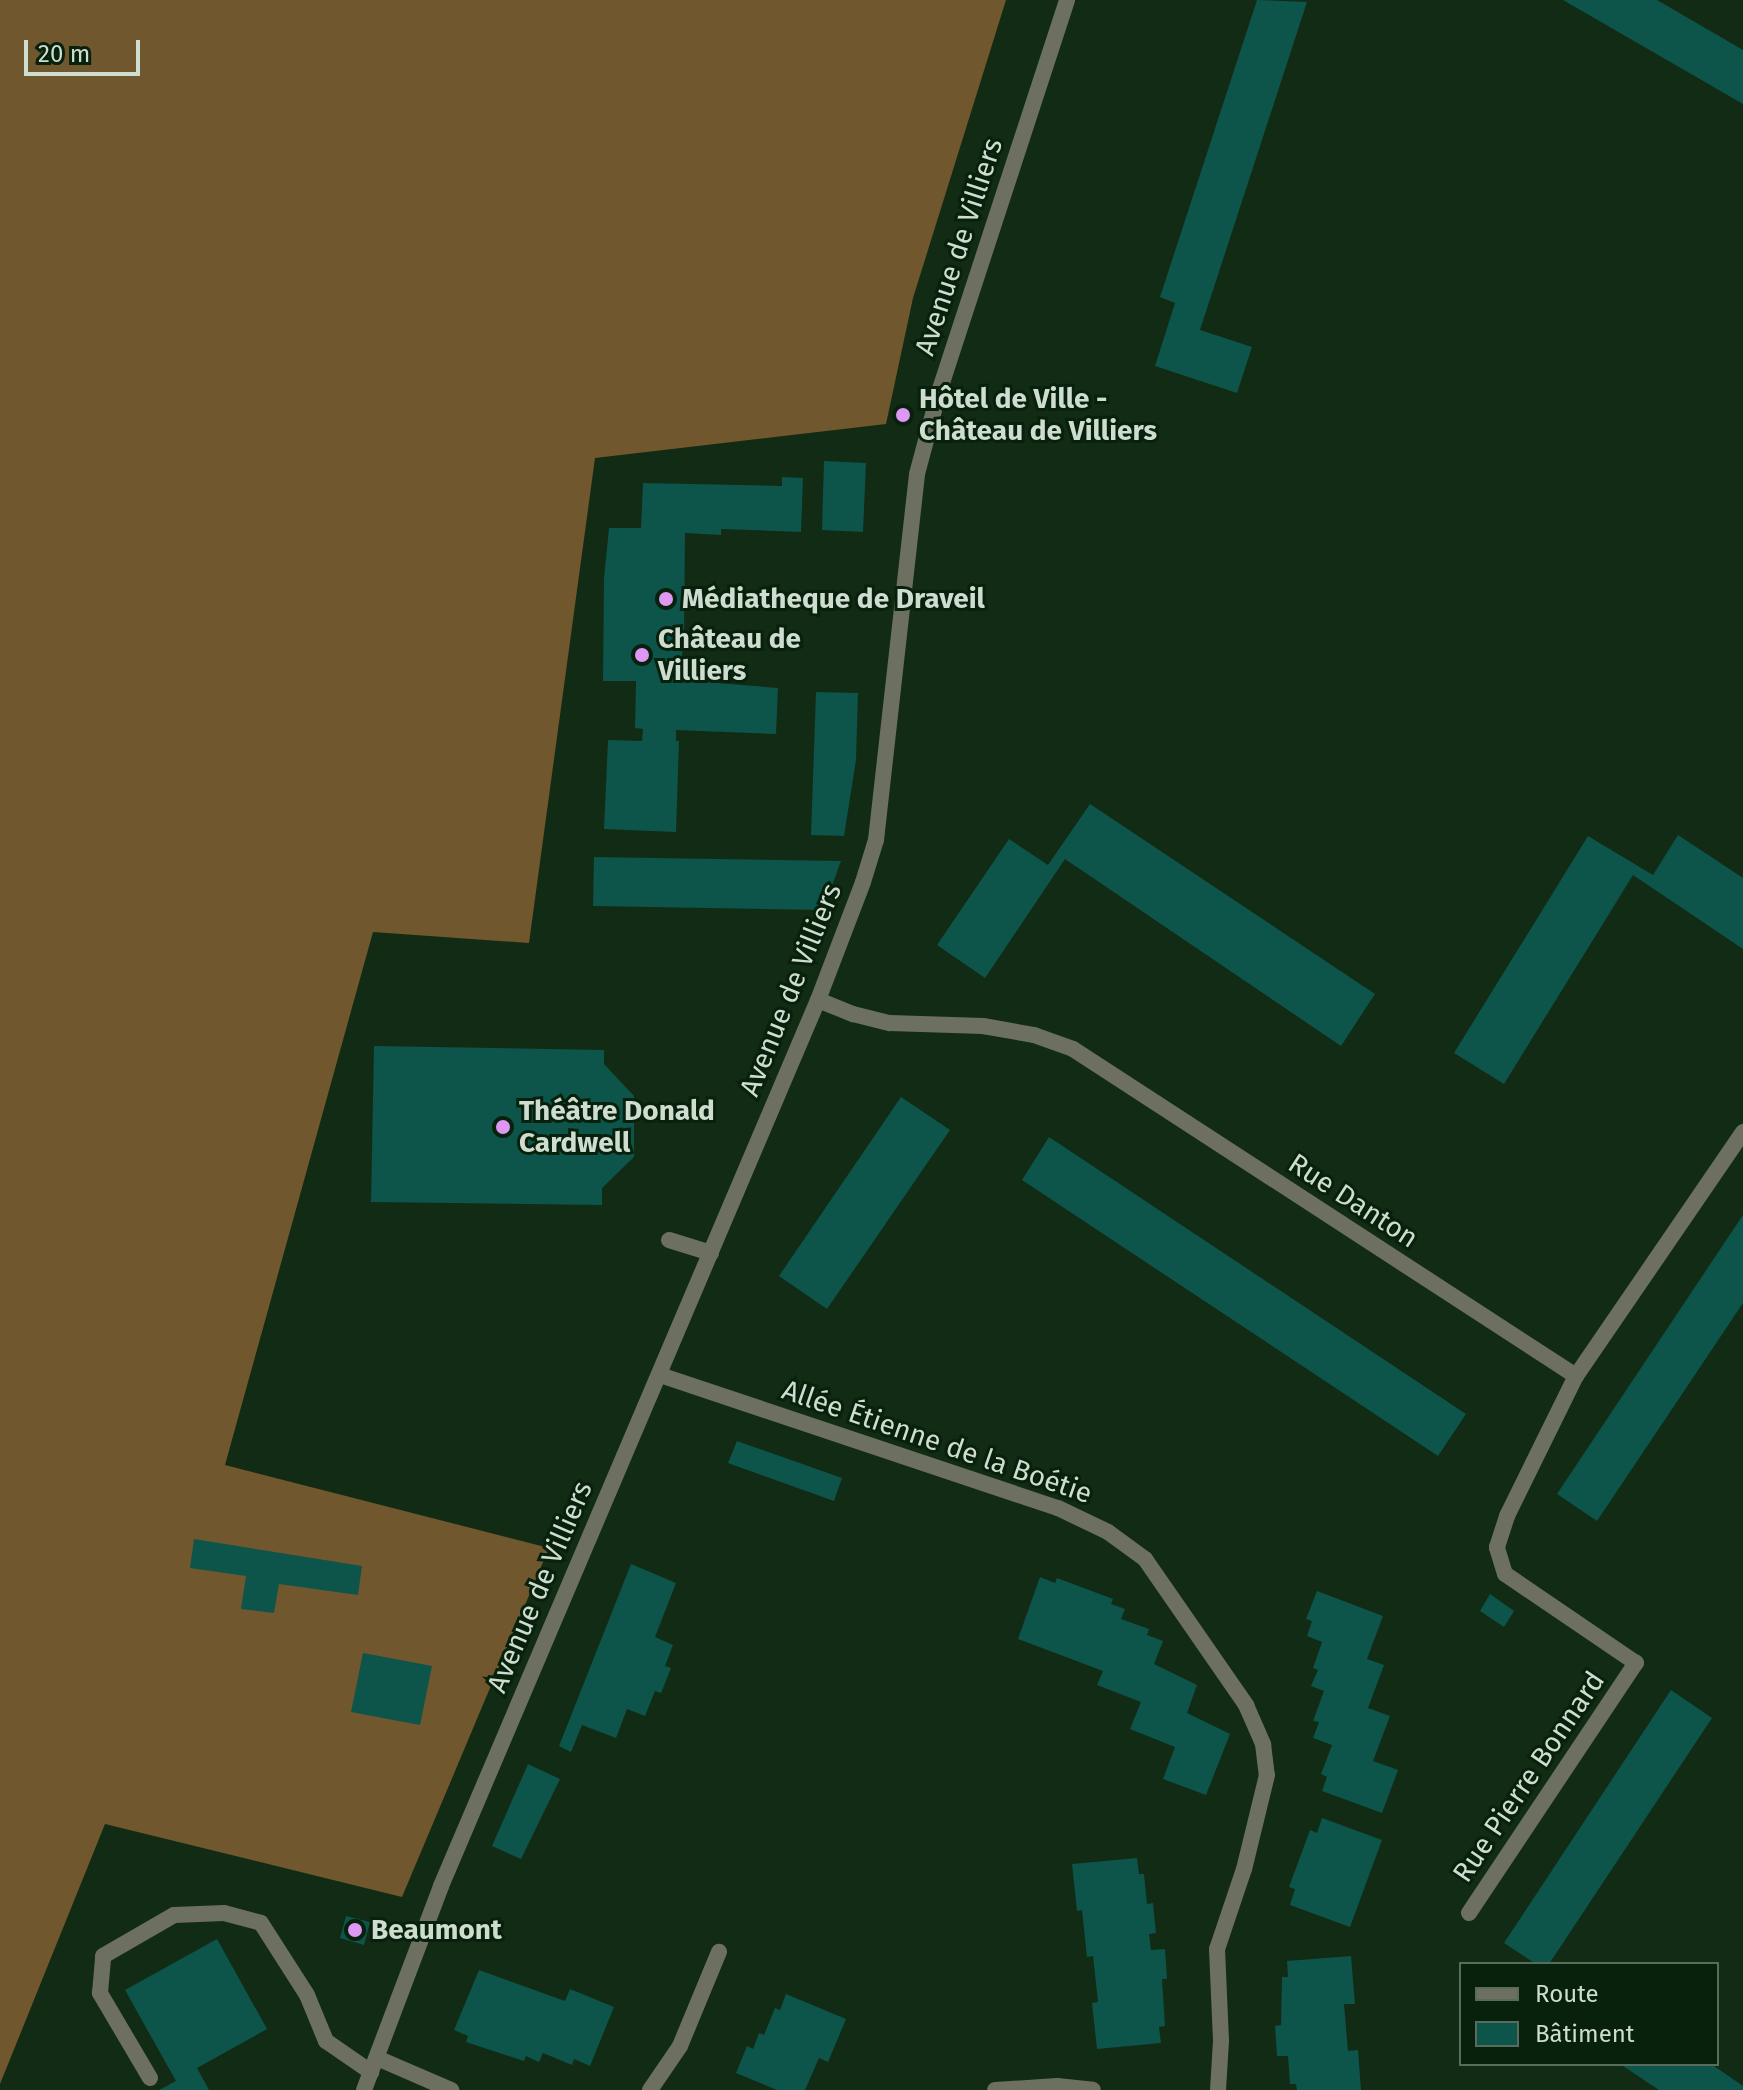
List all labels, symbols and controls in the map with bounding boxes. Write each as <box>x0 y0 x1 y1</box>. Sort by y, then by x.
scale bar <box>28 24 144 74</box>
text: 20 m <box>38 40 90 68</box>
street label: Avenue de Villiers <box>908 134 1010 360</box>
place label: Hôtel de Ville - Château de Villiers <box>919 382 1157 448</box>
marker: Hôtel de Ville - Château de Villiers <box>894 406 912 424</box>
place label: Médiatheque de Draveil <box>682 582 985 616</box>
marker: Médiatheque de Draveil <box>657 590 675 608</box>
place label: Château de Villiers <box>658 622 801 688</box>
marker: Château de Villiers <box>633 646 651 664</box>
street label: Avenue de Villiers <box>733 879 849 1101</box>
place label: Théâtre Donald Cardwell <box>519 1094 715 1160</box>
marker: Théâtre Donald Cardwell <box>494 1118 512 1136</box>
street label: Rue Danton <box>1282 1147 1424 1255</box>
street label: Allée Étienne de la Boétie <box>778 1373 1096 1511</box>
street label: Avenue de Villiers <box>480 1476 600 1698</box>
street label: Rue Pierre Bonnard <box>1446 1665 1612 1889</box>
place label: Beaumont <box>371 1913 502 1947</box>
marker: Beaumont <box>346 1921 364 1939</box>
legend <box>1459 1962 1719 2066</box>
text: Route <box>1535 1980 1599 2008</box>
text: Bâtiment <box>1535 2020 1634 2048</box>

